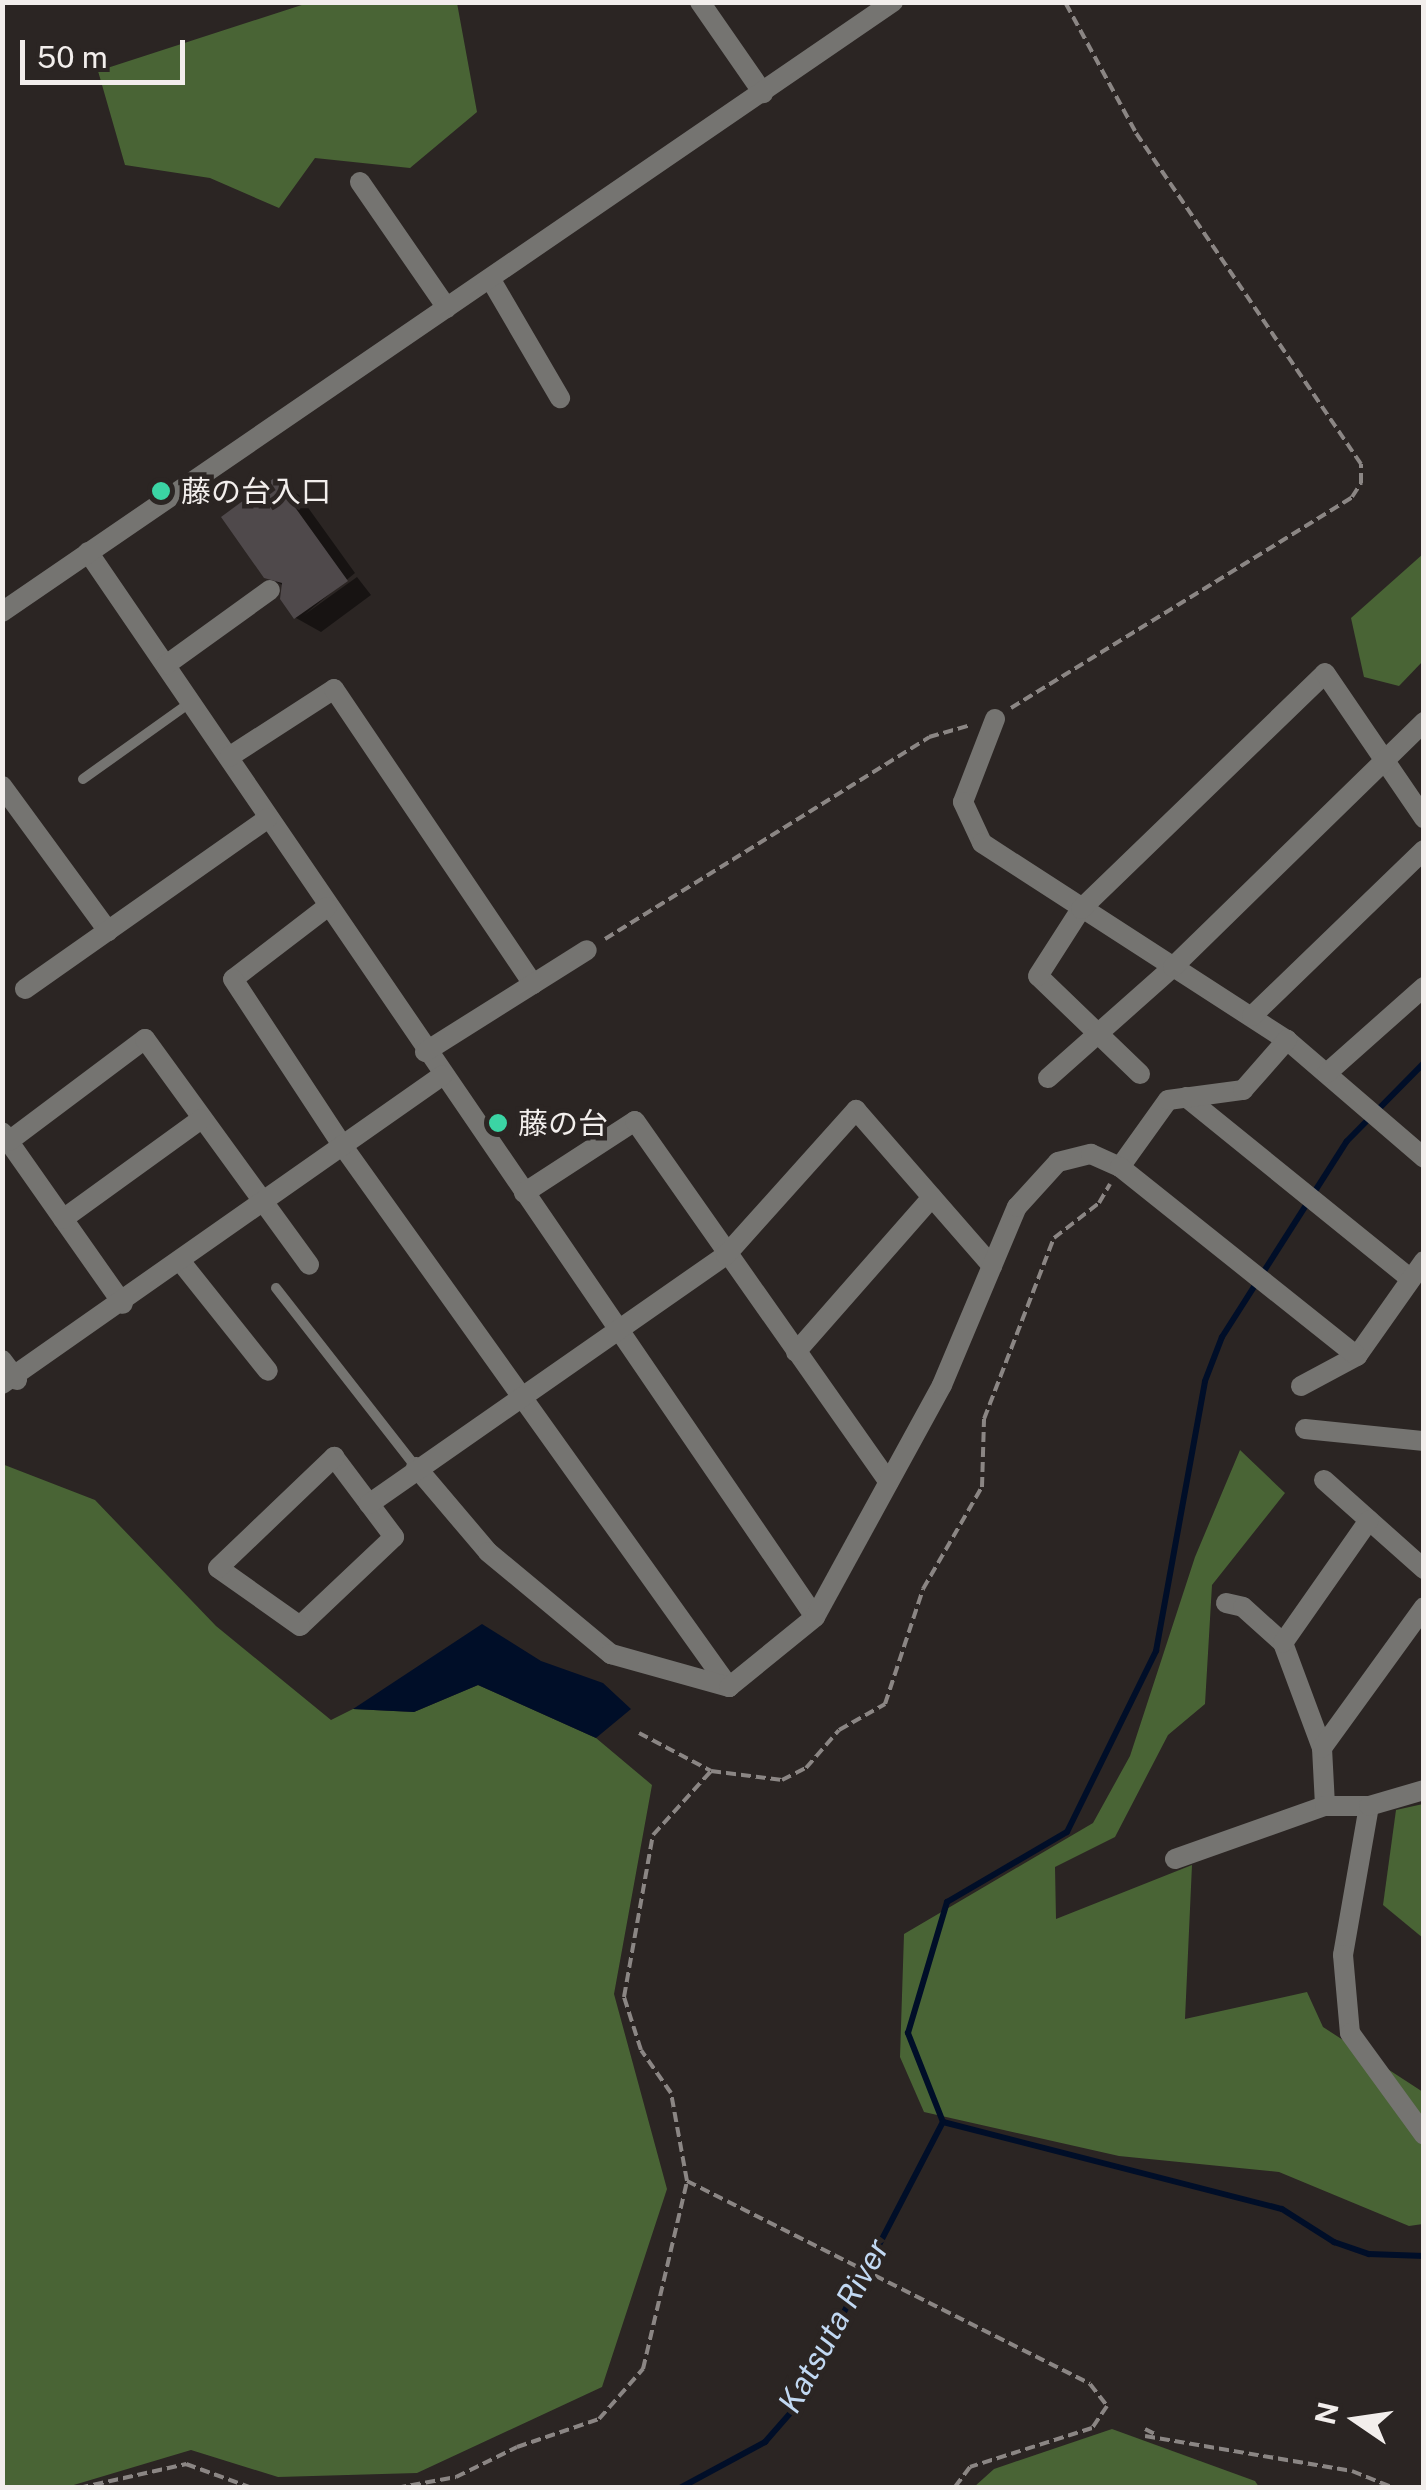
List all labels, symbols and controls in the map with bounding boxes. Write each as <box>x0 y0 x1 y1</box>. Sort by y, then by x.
scale bar <box>25 20 190 82</box>
text: 50 m <box>37 39 108 75</box>
place label: 藤の台入口 <box>181 473 331 509</box>
marker: 藤の台入口 <box>150 480 172 502</box>
place label: 藤の台 <box>518 1105 608 1141</box>
marker: 藤の台 <box>487 1112 509 1134</box>
water label: Katsuta River <box>771 2232 897 2420</box>
north arrow <box>1306 2370 1406 2470</box>
text: N <box>1308 2399 1345 2428</box>

